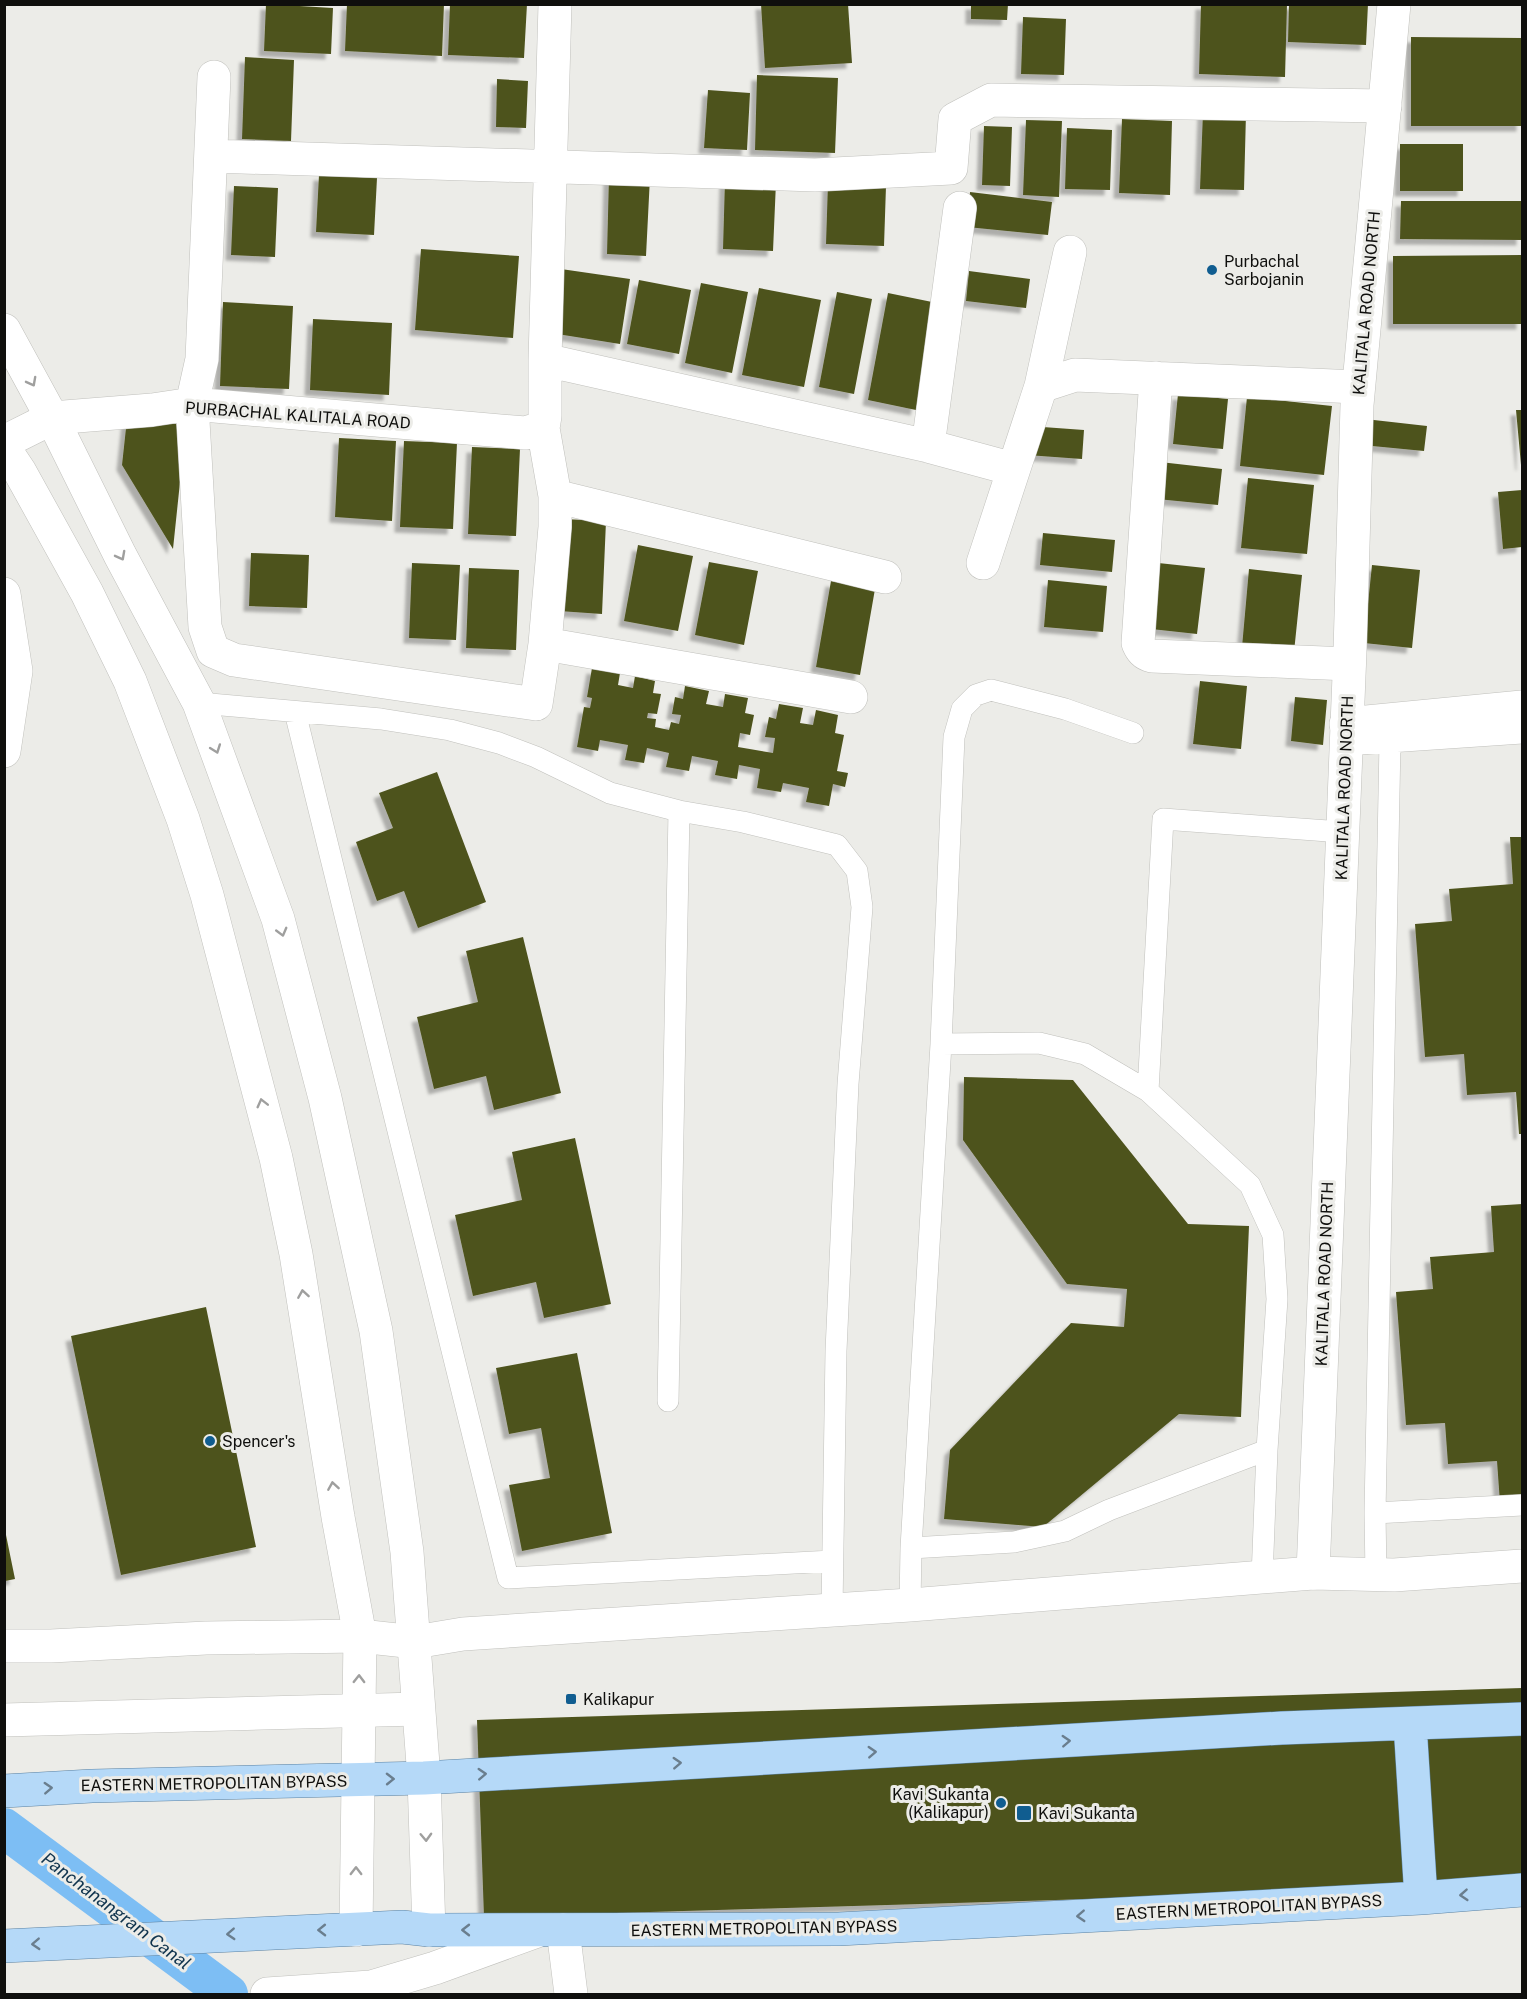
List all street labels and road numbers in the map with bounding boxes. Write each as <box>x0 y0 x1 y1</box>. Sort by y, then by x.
street label: KALITALA ROAD NORTH <box>1349 210 1384 396</box>
street label: PURBACHAL KALITALA ROAD <box>184 398 411 433</box>
street label: KALITALA ROAD NORTH <box>1332 695 1357 881</box>
street label: KALITALA ROAD NORTH <box>1312 1181 1337 1367</box>
street label: EASTERN METROPOLITAN BYPASS <box>80 1772 348 1795</box>
street label: EASTERN METROPOLITAN BYPASS <box>1115 1891 1383 1924</box>
street label: EASTERN METROPOLITAN BYPASS <box>630 1917 898 1940</box>

